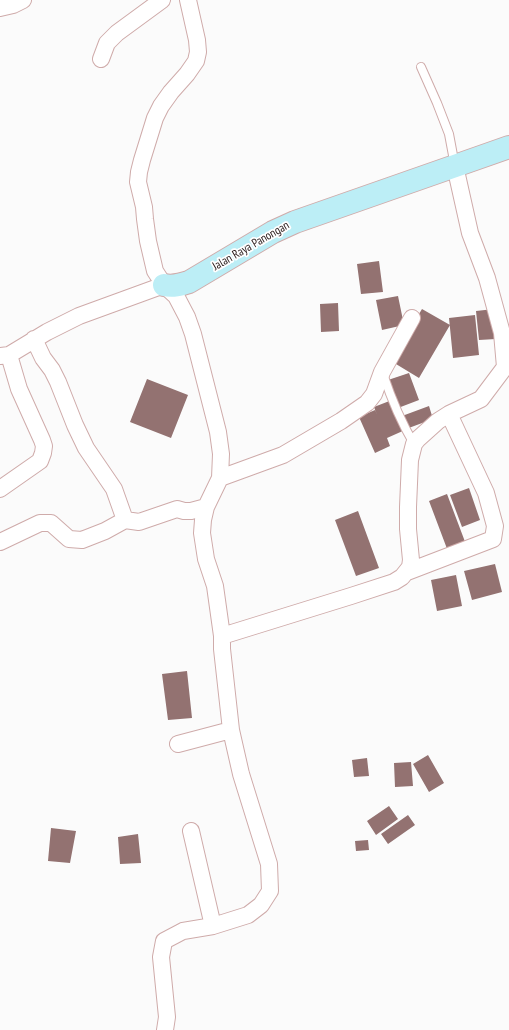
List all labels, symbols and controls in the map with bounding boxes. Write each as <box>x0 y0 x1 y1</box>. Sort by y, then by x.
street label: Jalan Raya Panongan <box>210 218 292 274</box>

